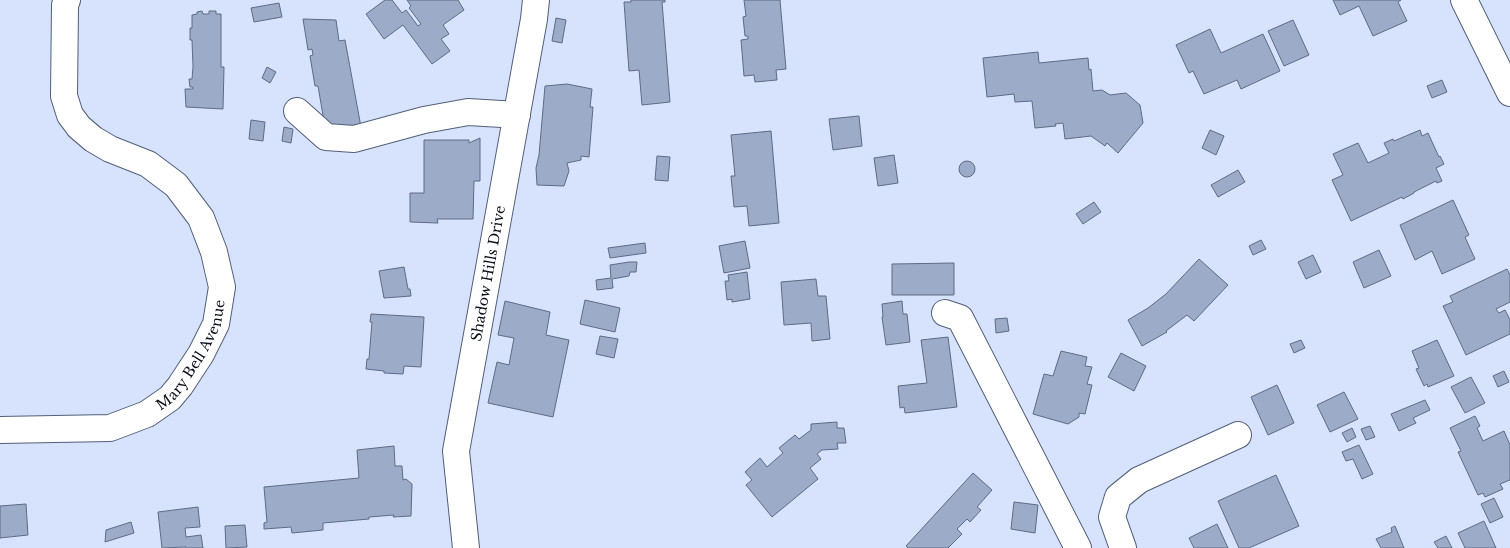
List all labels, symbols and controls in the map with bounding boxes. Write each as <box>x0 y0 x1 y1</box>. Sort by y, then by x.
street label: Shadow Hills Drive <box>467 204 509 343</box>
street label: Mary Bell Avenue <box>152 298 229 414</box>

